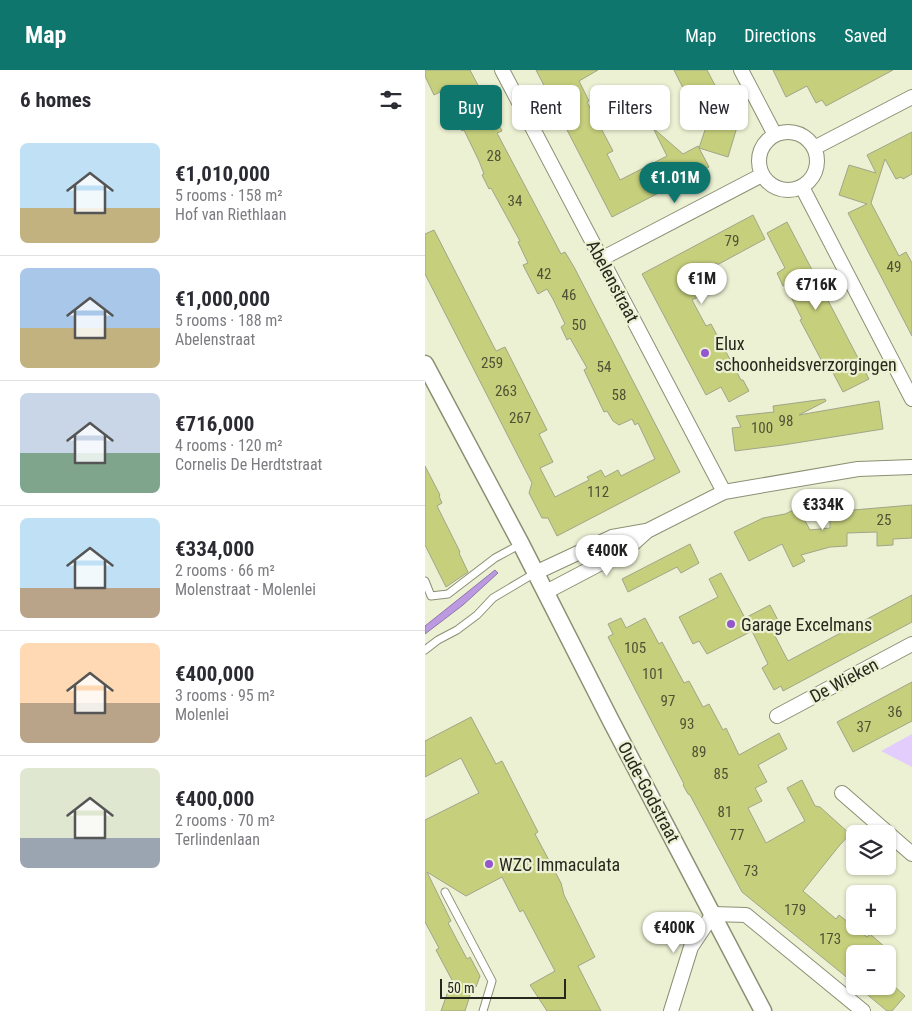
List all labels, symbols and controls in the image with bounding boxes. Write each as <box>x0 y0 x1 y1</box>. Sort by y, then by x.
text: Map <box>25 21 66 49</box>
text: Map <box>685 25 716 46</box>
text: Directions <box>744 25 816 46</box>
text: Saved <box>844 25 887 46</box>
chip: Buy <box>440 85 502 130</box>
chip: Rent <box>512 85 580 130</box>
chip: Filters <box>590 85 670 130</box>
chip: New <box>680 85 748 130</box>
icon: filters <box>377 86 405 114</box>
text: 6 homes <box>20 88 91 112</box>
house number: 28 <box>487 147 501 165</box>
text: €1,010,000 <box>175 162 270 186</box>
pin: €1.01M <box>634 162 716 204</box>
icon: home <box>60 163 120 223</box>
text: €1.01M <box>650 168 700 187</box>
text: 5 rooms · 158 m² <box>175 186 283 205</box>
house number: 34 <box>508 192 522 210</box>
text: Hof van Riethlaan <box>175 205 286 224</box>
house number: 79 <box>725 232 739 250</box>
street label: Abelenstraat <box>583 236 643 326</box>
house number: 49 <box>887 258 901 276</box>
pin: €1M <box>678 262 726 305</box>
house number: 42 <box>537 265 551 283</box>
pin: €716K <box>781 268 851 311</box>
text: €1M <box>688 269 716 288</box>
text: €716K <box>795 275 837 294</box>
house number: 46 <box>562 286 576 304</box>
text: €1,000,000 <box>175 287 270 311</box>
icon: home <box>60 288 120 348</box>
text: 5 rooms · 188 m² <box>175 311 283 330</box>
house number: 50 <box>572 316 586 334</box>
text: Abelenstraat <box>175 330 255 349</box>
place label: Elux schoonheidsverzorgingen <box>715 333 897 375</box>
marker: Elux schoonheidsverzorgingen <box>699 347 711 359</box>
house number: 259 <box>481 354 503 372</box>
house number: 54 <box>597 358 611 376</box>
house number: 263 <box>495 382 517 400</box>
house number: 58 <box>612 386 626 404</box>
house number: 267 <box>509 409 531 427</box>
text: €716,000 <box>175 412 254 436</box>
house number: 98 <box>779 412 793 430</box>
icon: home <box>60 413 120 473</box>
house number: 100 <box>751 419 773 437</box>
text: 4 rooms · 120 m² <box>175 436 283 455</box>
text: Cornelis De Herdtstraat <box>175 455 322 474</box>
house number: 112 <box>587 483 609 501</box>
pin: €334K <box>788 488 858 531</box>
text: €334K <box>802 495 844 514</box>
house number: 25 <box>877 511 891 529</box>
pin: €400K <box>572 534 642 577</box>
text: €334,000 <box>175 537 254 561</box>
icon: home <box>60 538 120 598</box>
text: €400K <box>586 541 628 560</box>
text: 2 rooms · 66 m² <box>175 561 275 580</box>
text: Molenstraat - Molenlei <box>175 580 316 599</box>
place label: Garage Excelmans <box>741 614 872 635</box>
marker: Garage Excelmans <box>725 618 737 630</box>
house number: 105 <box>624 639 646 657</box>
street label: De Wieken <box>806 653 882 707</box>
text: €400,000 <box>175 662 254 686</box>
icon: home <box>60 663 120 723</box>
house number: 101 <box>642 665 664 683</box>
text: 3 rooms · 95 m² <box>175 686 275 705</box>
house number: 97 <box>661 692 675 710</box>
house number: 36 <box>888 703 902 721</box>
text: Molenlei <box>175 705 229 724</box>
house number: 93 <box>680 715 694 733</box>
house number: 37 <box>857 718 871 736</box>
street label: Oude-Godstraat <box>614 738 684 846</box>
house number: 89 <box>692 743 706 761</box>
house number: 85 <box>714 765 728 783</box>
text: €400,000 <box>175 787 254 811</box>
icon: home <box>60 788 120 848</box>
house number: 81 <box>718 803 732 821</box>
text: 2 rooms · 70 m² <box>175 811 275 830</box>
map controls <box>846 825 896 995</box>
button: layers <box>846 825 896 875</box>
house number: 77 <box>730 826 744 844</box>
text: Terlindenlaan <box>175 830 260 849</box>
place label: WZC Immaculata <box>499 854 620 875</box>
marker: WZC Immaculata <box>483 858 495 870</box>
house number: 73 <box>744 862 758 880</box>
button: + <box>846 885 896 935</box>
house number: 179 <box>784 901 806 919</box>
pin: €400K <box>639 912 709 954</box>
text: €400K <box>653 918 695 937</box>
house number: 173 <box>819 930 841 948</box>
button: − <box>846 945 896 995</box>
scale bar <box>440 976 566 999</box>
text: 50 m <box>447 980 475 996</box>

